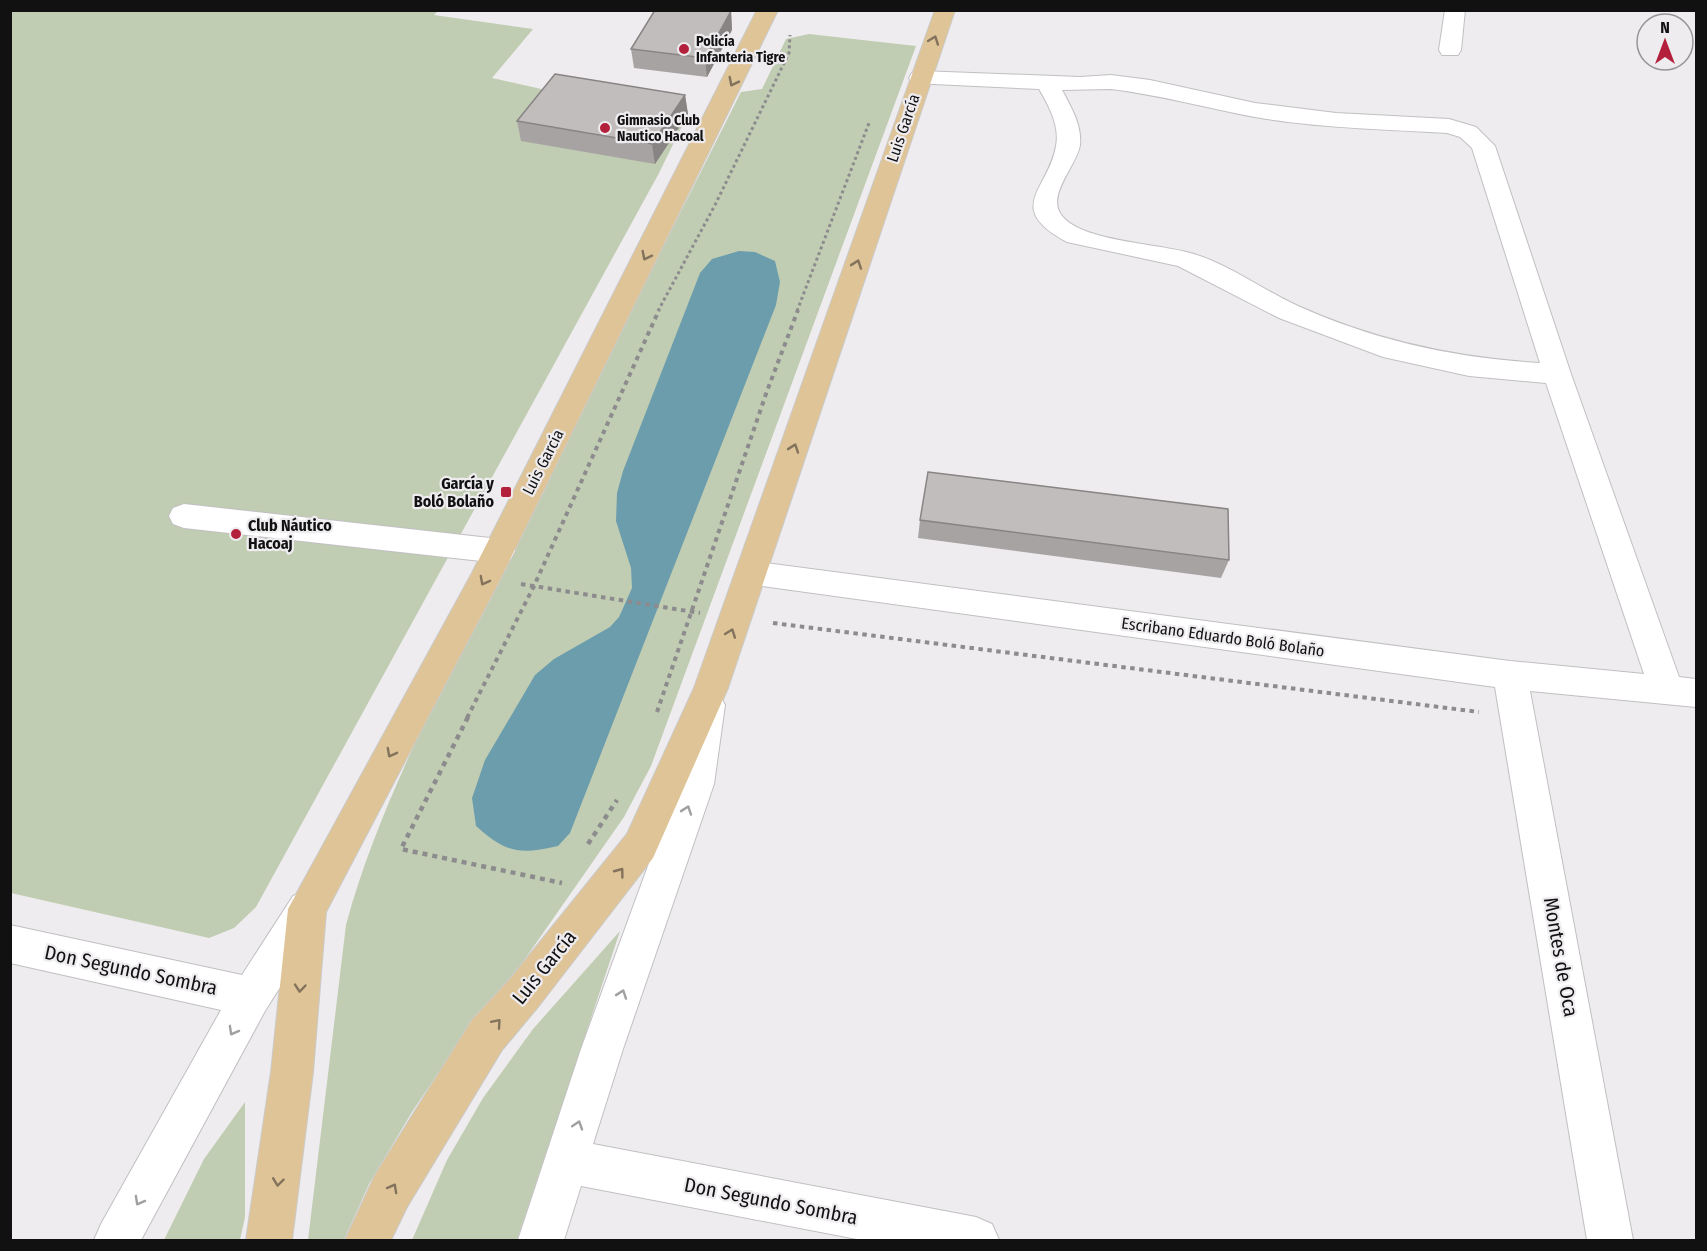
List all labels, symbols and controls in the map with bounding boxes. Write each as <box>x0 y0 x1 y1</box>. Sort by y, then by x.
north arrow <box>1635 12 1695 72</box>
text: N <box>1660 18 1670 37</box>
place label: Policía Infanteria Tigre <box>696 33 785 66</box>
one-way arrow <box>927 35 939 46</box>
marker: Policía Infanteria Tigre <box>677 42 691 56</box>
one-way arrow <box>728 75 740 86</box>
street label: Luis García <box>883 91 924 165</box>
place label: Gimnasio Club Nautico Hacoal <box>617 112 704 145</box>
marker: Gimnasio Club Nautico Hacoal <box>598 121 612 135</box>
one-way arrow <box>641 250 653 261</box>
one-way arrow <box>849 259 862 270</box>
street label: Luis García <box>518 426 568 498</box>
one-way arrow <box>786 444 799 454</box>
place label: García y Boló Bolaño <box>414 474 494 511</box>
marker: García y Boló Bolaño <box>499 485 513 499</box>
place label: Club Náutico Hacoaj <box>248 516 332 553</box>
marker: Club Náutico Hacoaj <box>229 527 243 541</box>
one-way arrow <box>479 575 491 586</box>
street label: Escribano Eduardo Boló Bolaño <box>1120 613 1326 661</box>
one-way arrow <box>723 628 736 639</box>
one-way arrow <box>387 746 398 757</box>
one-way arrow <box>679 805 692 816</box>
one-way arrow <box>613 867 624 878</box>
street label: Montes de Oca <box>1539 895 1583 1019</box>
street label: Luis García <box>507 925 581 1009</box>
street label: Don Segundo Sombra <box>42 940 220 1000</box>
one-way arrow <box>294 984 307 993</box>
one-way arrow <box>614 989 627 1000</box>
one-way arrow <box>490 1019 501 1030</box>
one-way arrow <box>229 1024 240 1035</box>
one-way arrow <box>570 1120 583 1131</box>
street label: Don Segundo Sombra <box>682 1172 860 1230</box>
one-way arrow <box>273 1177 285 1187</box>
one-way arrow <box>386 1183 397 1194</box>
one-way arrow <box>135 1195 146 1206</box>

